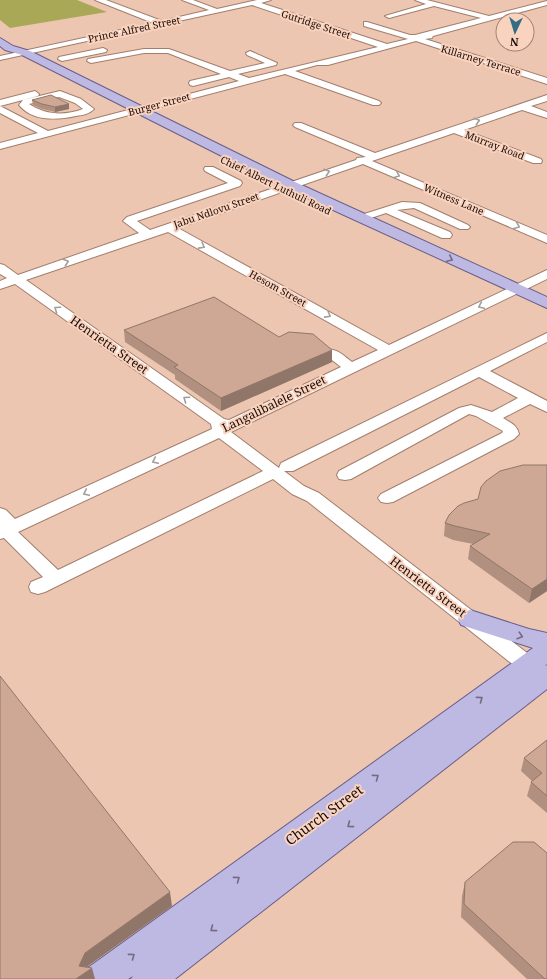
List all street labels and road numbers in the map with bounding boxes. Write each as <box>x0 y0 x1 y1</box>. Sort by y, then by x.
street label: Gutridge Street <box>279 6 353 42</box>
street label: Prince Alfred Street <box>87 12 182 46</box>
street label: Killarney Terrace <box>439 41 523 79</box>
street label: Burger Street <box>127 89 192 119</box>
street label: Murray Road <box>463 127 527 163</box>
street label: Chief Albert Luthuli Road <box>218 152 334 218</box>
street label: Witness Lane <box>422 180 486 218</box>
street label: Jabu Ndlovu Street <box>170 189 261 232</box>
street label: Hesom Street <box>247 266 310 310</box>
street label: Henrietta Street <box>67 311 152 378</box>
street label: Langalibalele Street <box>219 371 329 436</box>
street label: Henrietta Street <box>387 552 470 621</box>
street label: Church Street <box>281 780 366 849</box>

